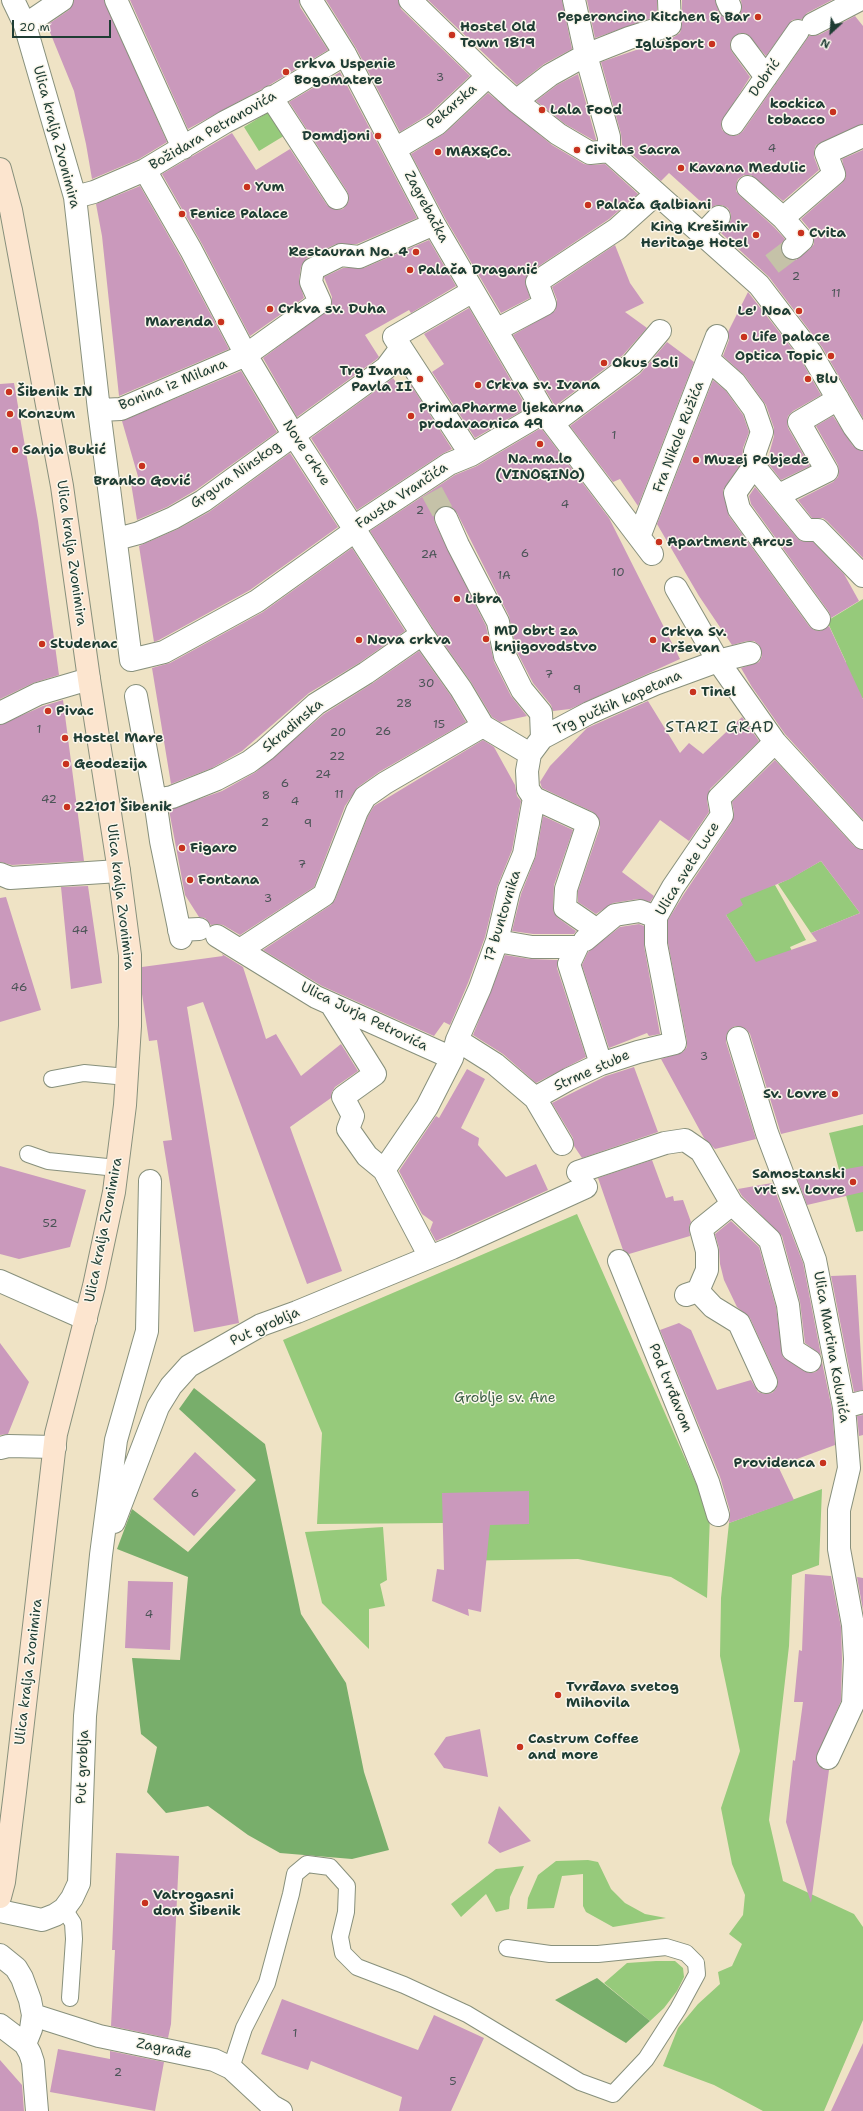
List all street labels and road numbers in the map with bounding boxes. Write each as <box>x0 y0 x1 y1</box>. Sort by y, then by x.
street label: Dobrić <box>746 56 784 100</box>
street label: Ulica kralja Zvonimira <box>29 64 83 210</box>
street label: Pekarska <box>424 81 480 133</box>
street label: Božidara Petranovića <box>147 88 279 174</box>
street label: Zagrebačka <box>400 168 452 246</box>
street label: Bonina iz Milana <box>117 356 229 414</box>
street label: Fra Nikole Ružića <box>650 379 708 495</box>
street label: Nove crkve <box>279 417 333 489</box>
street label: Grgura Ninskog <box>188 438 284 512</box>
street label: Fausta Vrančića <box>353 459 451 533</box>
street label: Ulica kralja Zvonimira <box>52 479 90 627</box>
street label: Trg pučkih kapetana <box>552 667 684 739</box>
street label: Skradinska <box>259 696 327 756</box>
street label: Ulica svete Luce <box>652 819 724 919</box>
street label: Ulica kralja Zvonimira <box>103 823 137 971</box>
street label: 17 buntovnika <box>481 868 525 964</box>
street label: Ulica Jurja Petrovića <box>298 979 430 1055</box>
street label: Strme stube <box>552 1047 632 1095</box>
street label: Ulica kralja Zvonimira <box>82 1156 126 1304</box>
street label: Ulica Martina Kolunića <box>809 1270 853 1424</box>
street label: Put groblja <box>228 1304 302 1350</box>
street label: Pod tvrđavom <box>645 1341 695 1435</box>
street label: Ulica kralja Zvonimira <box>12 1598 46 1746</box>
street label: Put groblja <box>73 1730 93 1804</box>
street label: Zagrađe <box>135 2035 193 2063</box>

